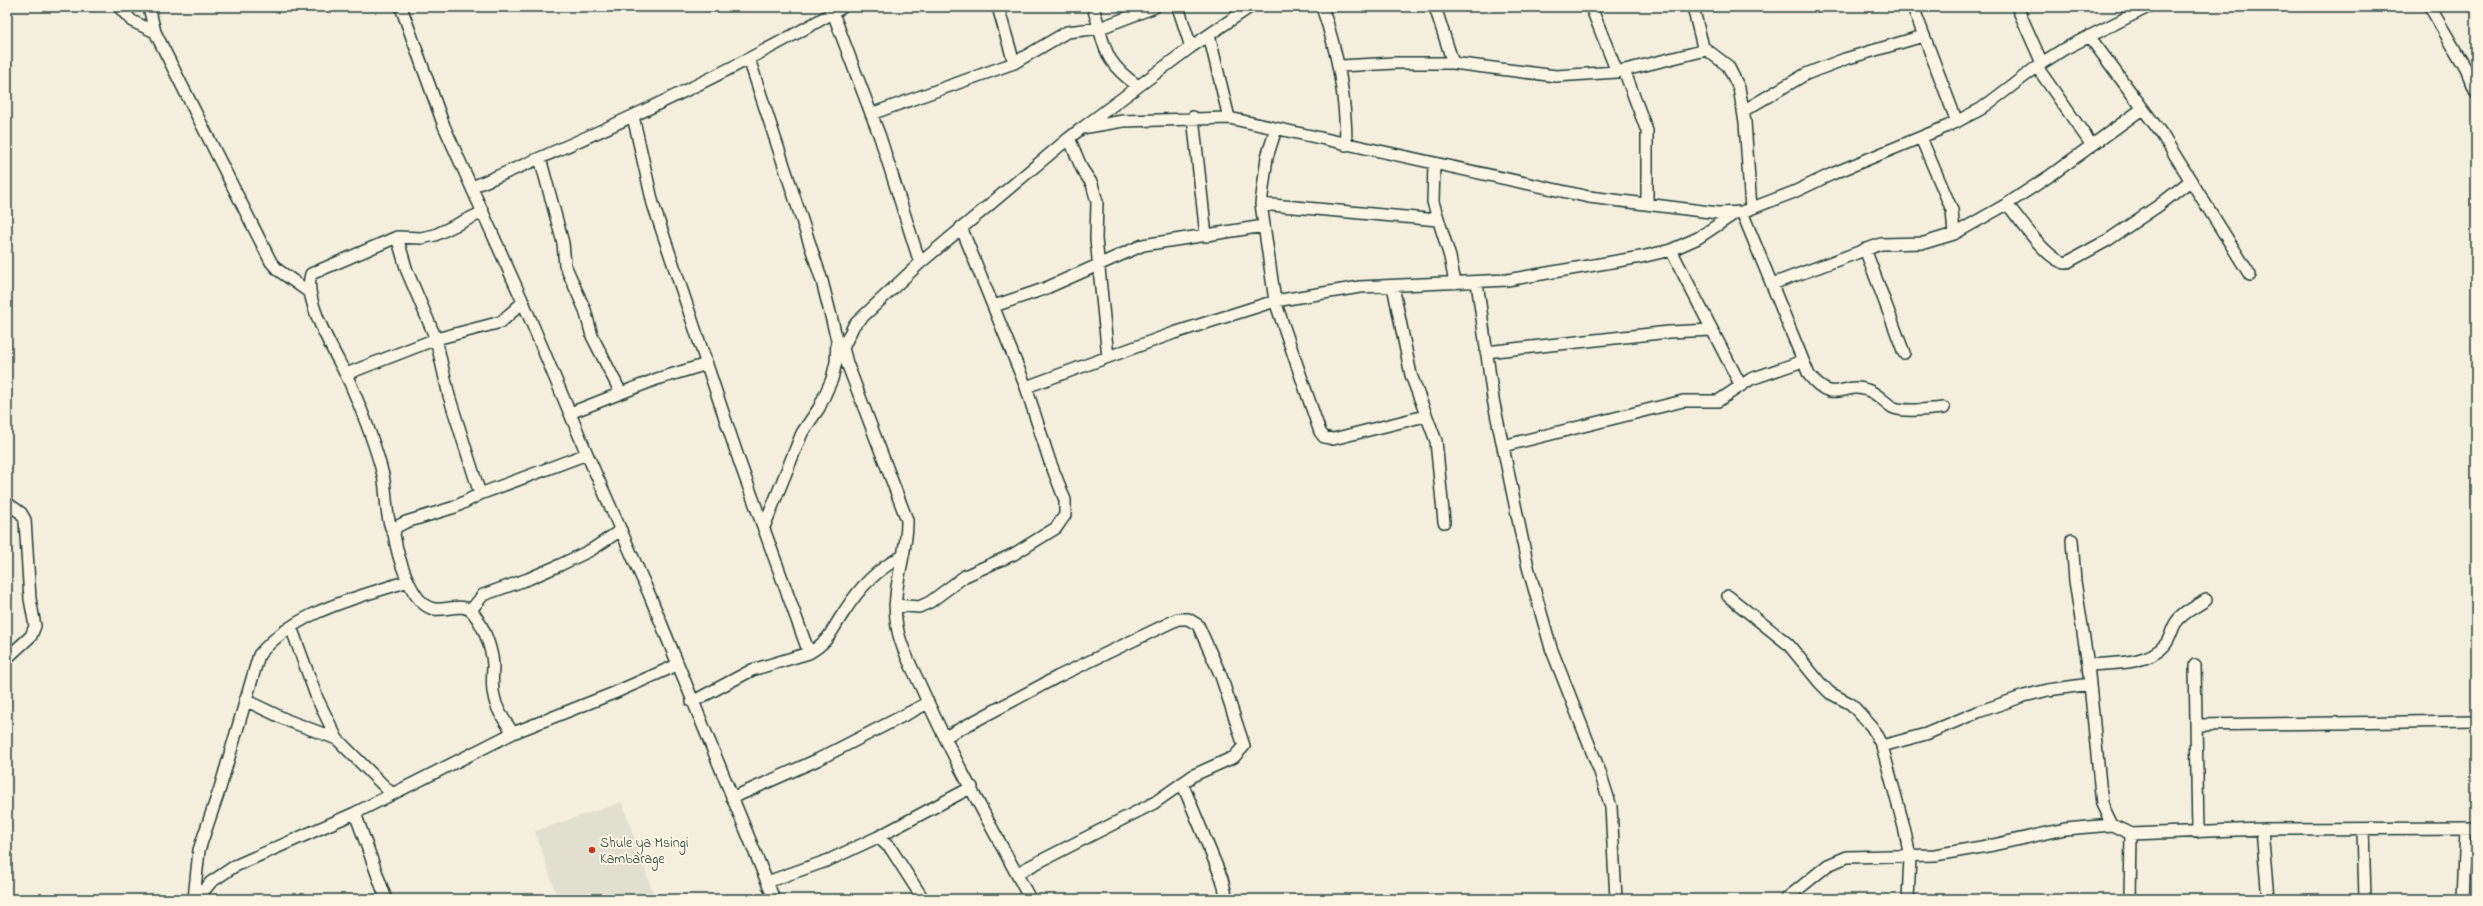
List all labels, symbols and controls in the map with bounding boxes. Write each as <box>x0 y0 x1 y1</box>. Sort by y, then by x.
place label: Shule ya Msingi Kambarage <box>600 833 688 871</box>
marker: Shule ya Msingi Kambarage <box>587 845 597 855</box>

